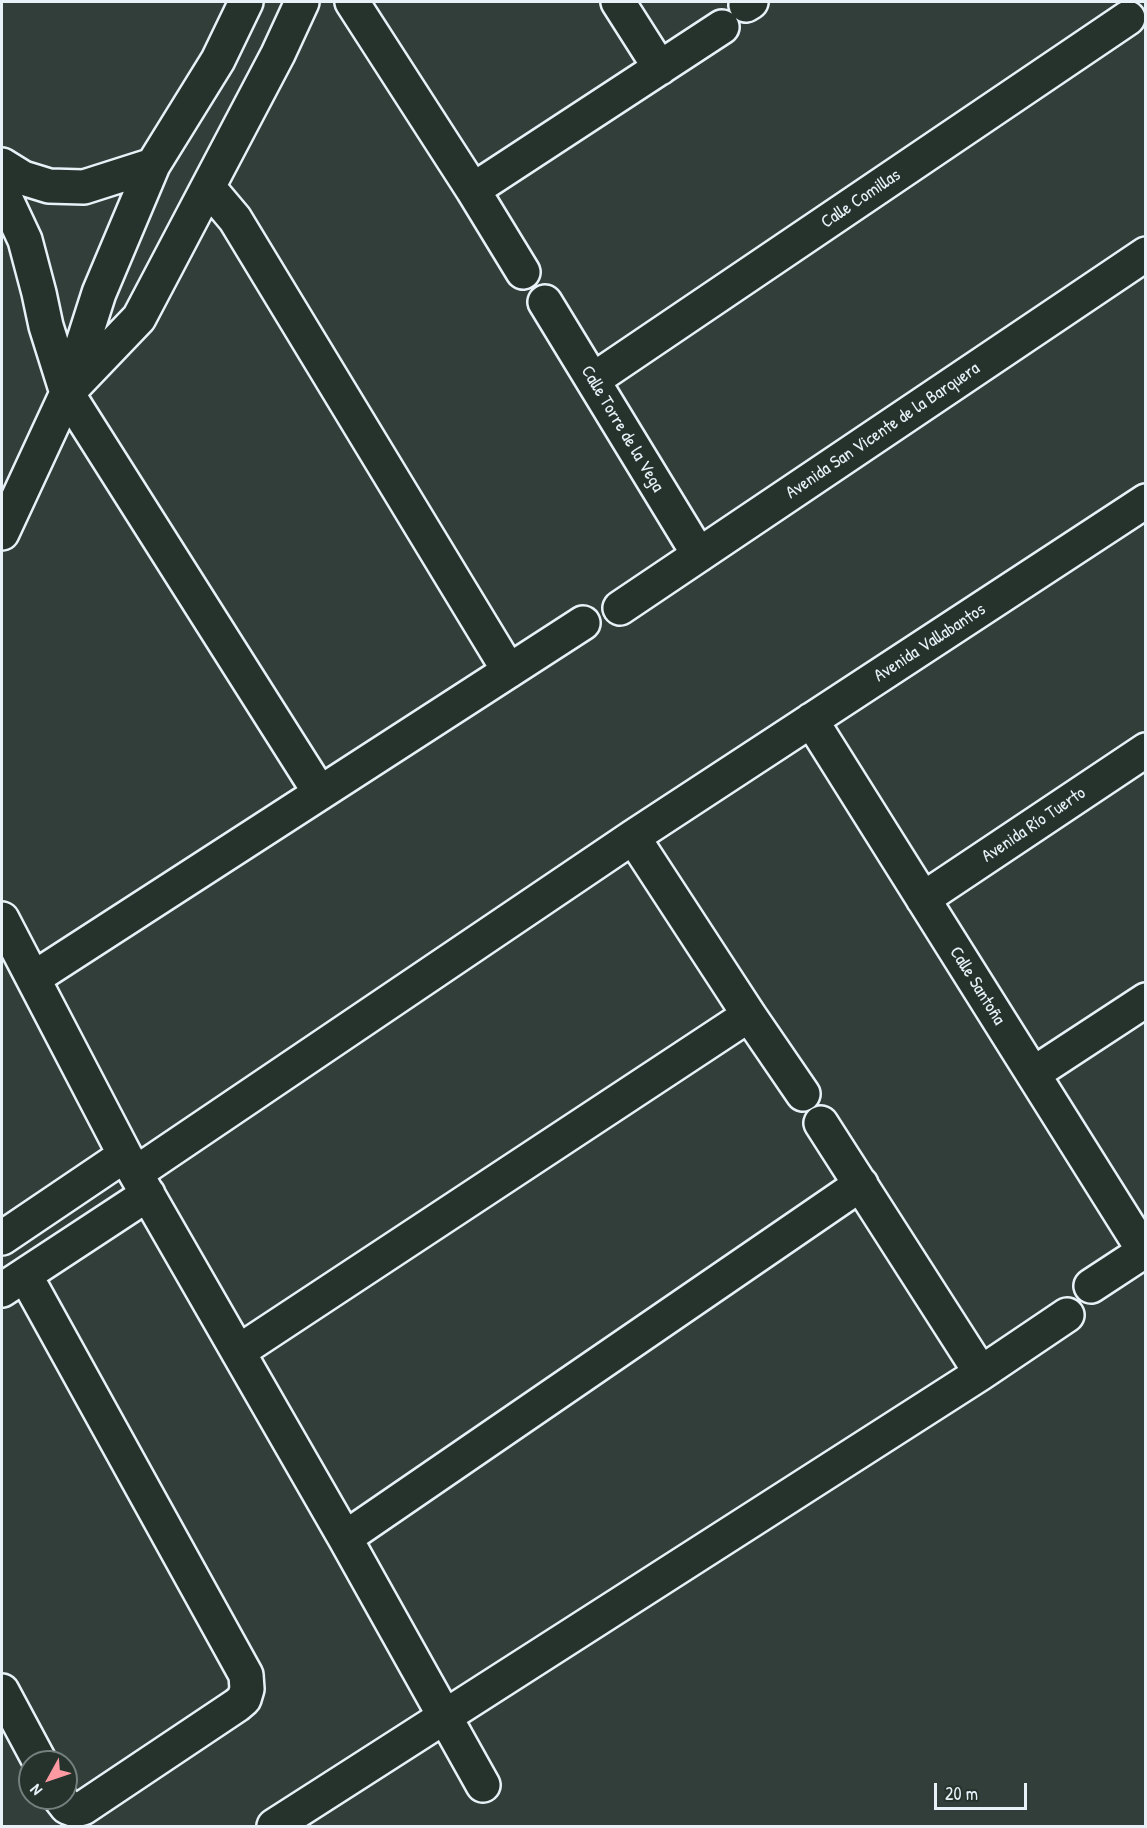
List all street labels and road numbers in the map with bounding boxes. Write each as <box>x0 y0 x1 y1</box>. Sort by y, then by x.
street label: Calle Comillas <box>817 165 905 233</box>
street label: Avenida San Vicente de la Barquera <box>782 358 984 504</box>
street label: Calle Torre de la Vega <box>576 362 668 496</box>
street label: Avenida Vallabantos <box>870 599 990 687</box>
street label: Avenida Río Tuerto <box>978 782 1090 868</box>
street label: Calle Santoña <box>945 943 1009 1029</box>

